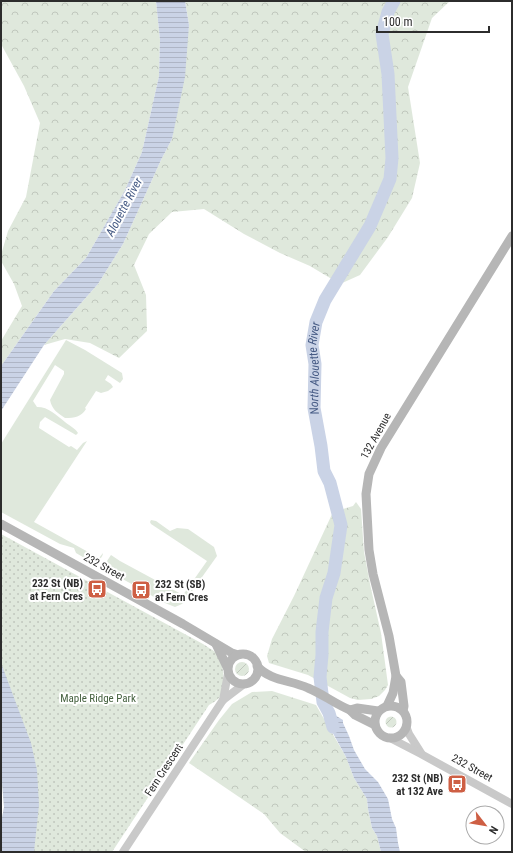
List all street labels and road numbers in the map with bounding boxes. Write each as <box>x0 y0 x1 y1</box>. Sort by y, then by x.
street label: 132 Avenue <box>358 411 394 461</box>
street label: 232 Street <box>81 551 127 583</box>
street label: Fern Crescent <box>142 741 186 799</box>
street label: 232 Street <box>449 752 495 784</box>

